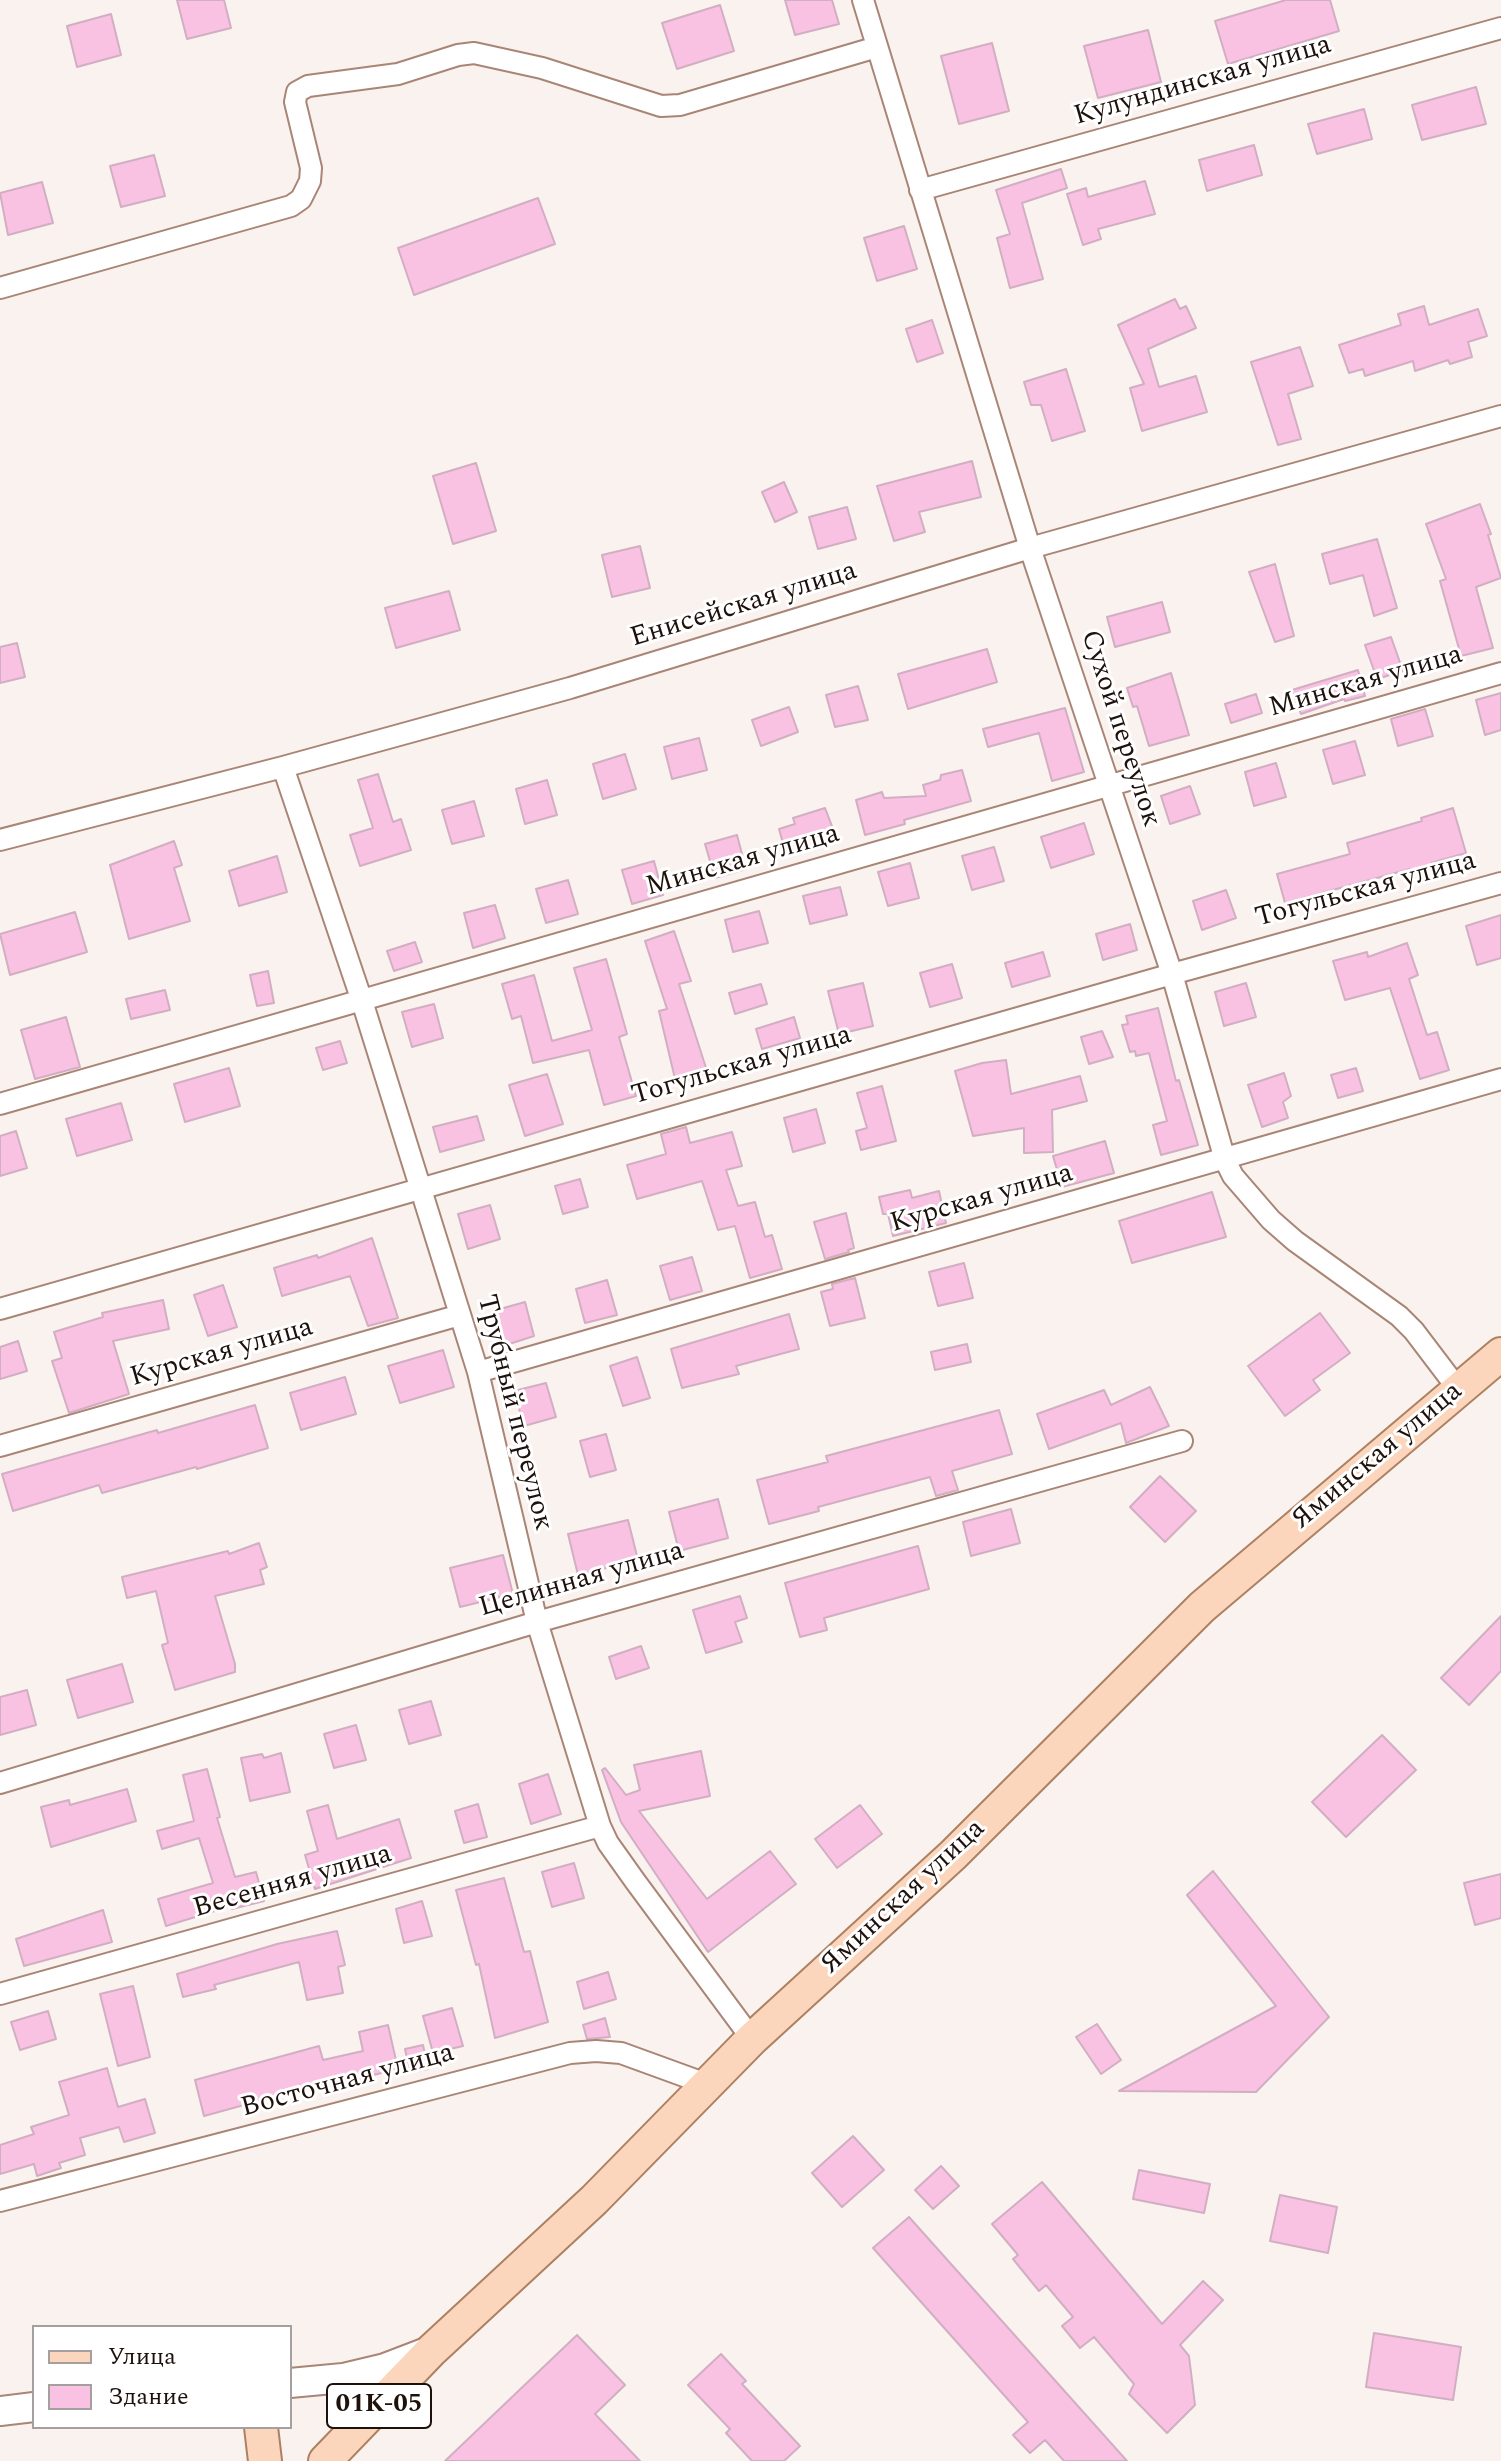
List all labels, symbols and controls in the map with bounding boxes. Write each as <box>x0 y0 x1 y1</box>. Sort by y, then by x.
street label: Кулундинская улица <box>1071 29 1335 135</box>
street label: Енисейская улица <box>627 556 861 656</box>
street label: Сухой переулок <box>1071 626 1167 832</box>
street label: Минская улица <box>1265 639 1467 727</box>
street label: Минская улица <box>642 818 844 906</box>
street label: Тогульская улица <box>1252 845 1480 937</box>
street label: Тогульская улица <box>628 1020 856 1114</box>
street label: Курская улица <box>887 1158 1077 1242</box>
street label: Трубный переулок <box>467 1292 559 1534</box>
street label: Курская улица <box>127 1312 317 1396</box>
street label: Яминская улица <box>1286 1376 1470 1538</box>
street label: Целинная улица <box>476 1536 688 1626</box>
street label: Яминская улица <box>815 1813 993 1983</box>
street label: Весенняя улица <box>190 1839 396 1927</box>
street label: Восточная улица <box>238 2037 458 2127</box>
legend <box>32 2325 292 2429</box>
text: Улица <box>108 2339 176 2375</box>
text: Здание <box>108 2379 189 2415</box>
road number: 01К-05 <box>327 2384 431 2428</box>

